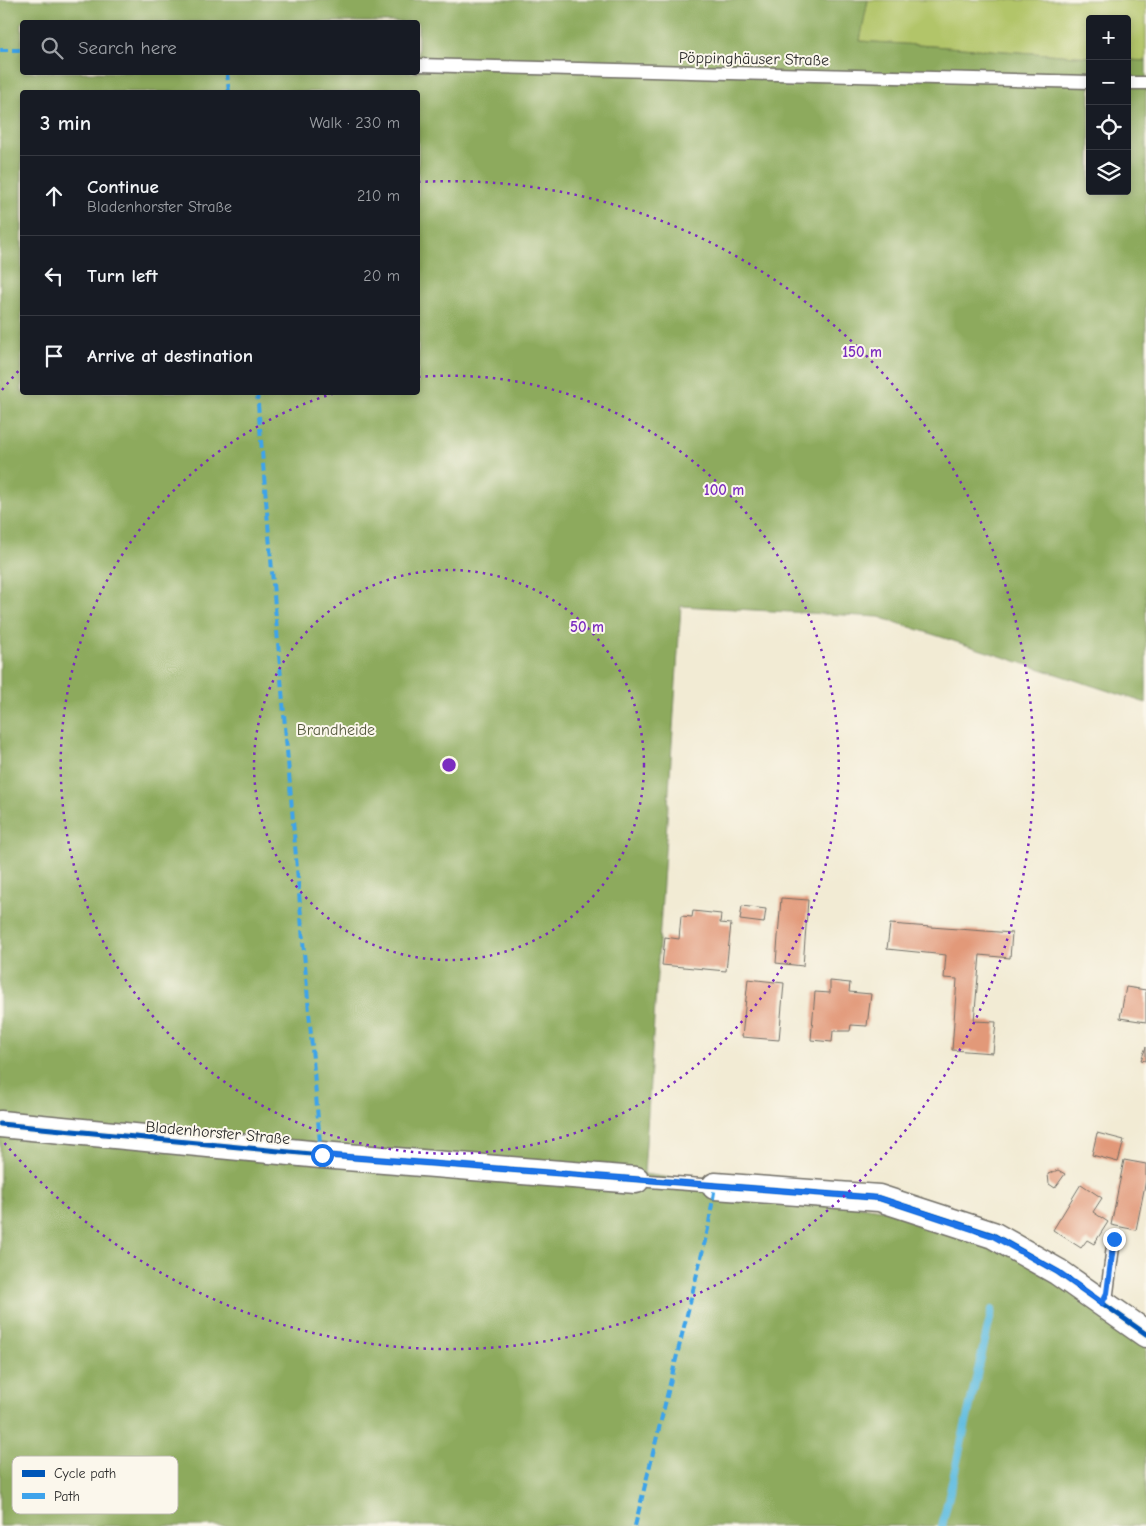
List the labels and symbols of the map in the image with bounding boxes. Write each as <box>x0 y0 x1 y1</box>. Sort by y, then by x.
street label: Pöppinghäuser Straße <box>679 49 829 69</box>
text: 150 m <box>842 343 882 361</box>
text: 100 m <box>704 481 744 499</box>
text: 50 m <box>570 618 604 636</box>
park label: Brandheide <box>297 721 375 739</box>
centre of rings <box>440 756 458 774</box>
street label: Bladenhorster Straße <box>145 1118 291 1148</box>
route start <box>311 1144 334 1167</box>
route end <box>1103 1228 1126 1251</box>
legend <box>12 1456 178 1514</box>
text: Cycle path <box>54 1465 116 1482</box>
text: Path <box>54 1488 80 1505</box>

